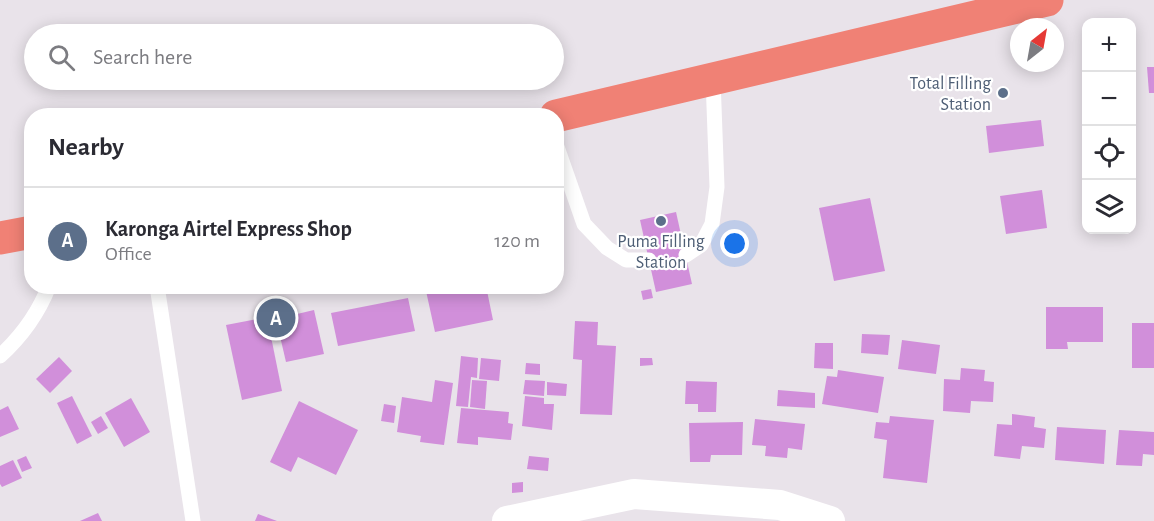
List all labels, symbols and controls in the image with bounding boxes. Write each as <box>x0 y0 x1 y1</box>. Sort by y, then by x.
north arrow <box>1010 18 1064 72</box>
map controls <box>1082 18 1136 234</box>
button: + <box>1082 18 1136 72</box>
search box <box>24 24 564 90</box>
icon: search <box>45 41 78 74</box>
text: Search here <box>93 46 192 68</box>
button: − <box>1082 72 1136 126</box>
place label: Total Filling Station <box>910 75 991 114</box>
marker: Total Filling Station <box>996 86 1010 100</box>
button: locate <box>1082 126 1136 180</box>
text: Nearby <box>48 134 124 160</box>
button: layers <box>1082 180 1136 234</box>
marker: Puma Filling Station <box>654 214 668 228</box>
text: Karonga Airtel Express Shop <box>105 218 352 240</box>
your location <box>720 229 749 258</box>
text: A <box>62 231 74 251</box>
text: 120 m <box>494 231 540 251</box>
place label: Puma Filling Station <box>617 233 705 272</box>
text: Office <box>105 244 152 264</box>
pin: A <box>256 296 296 340</box>

